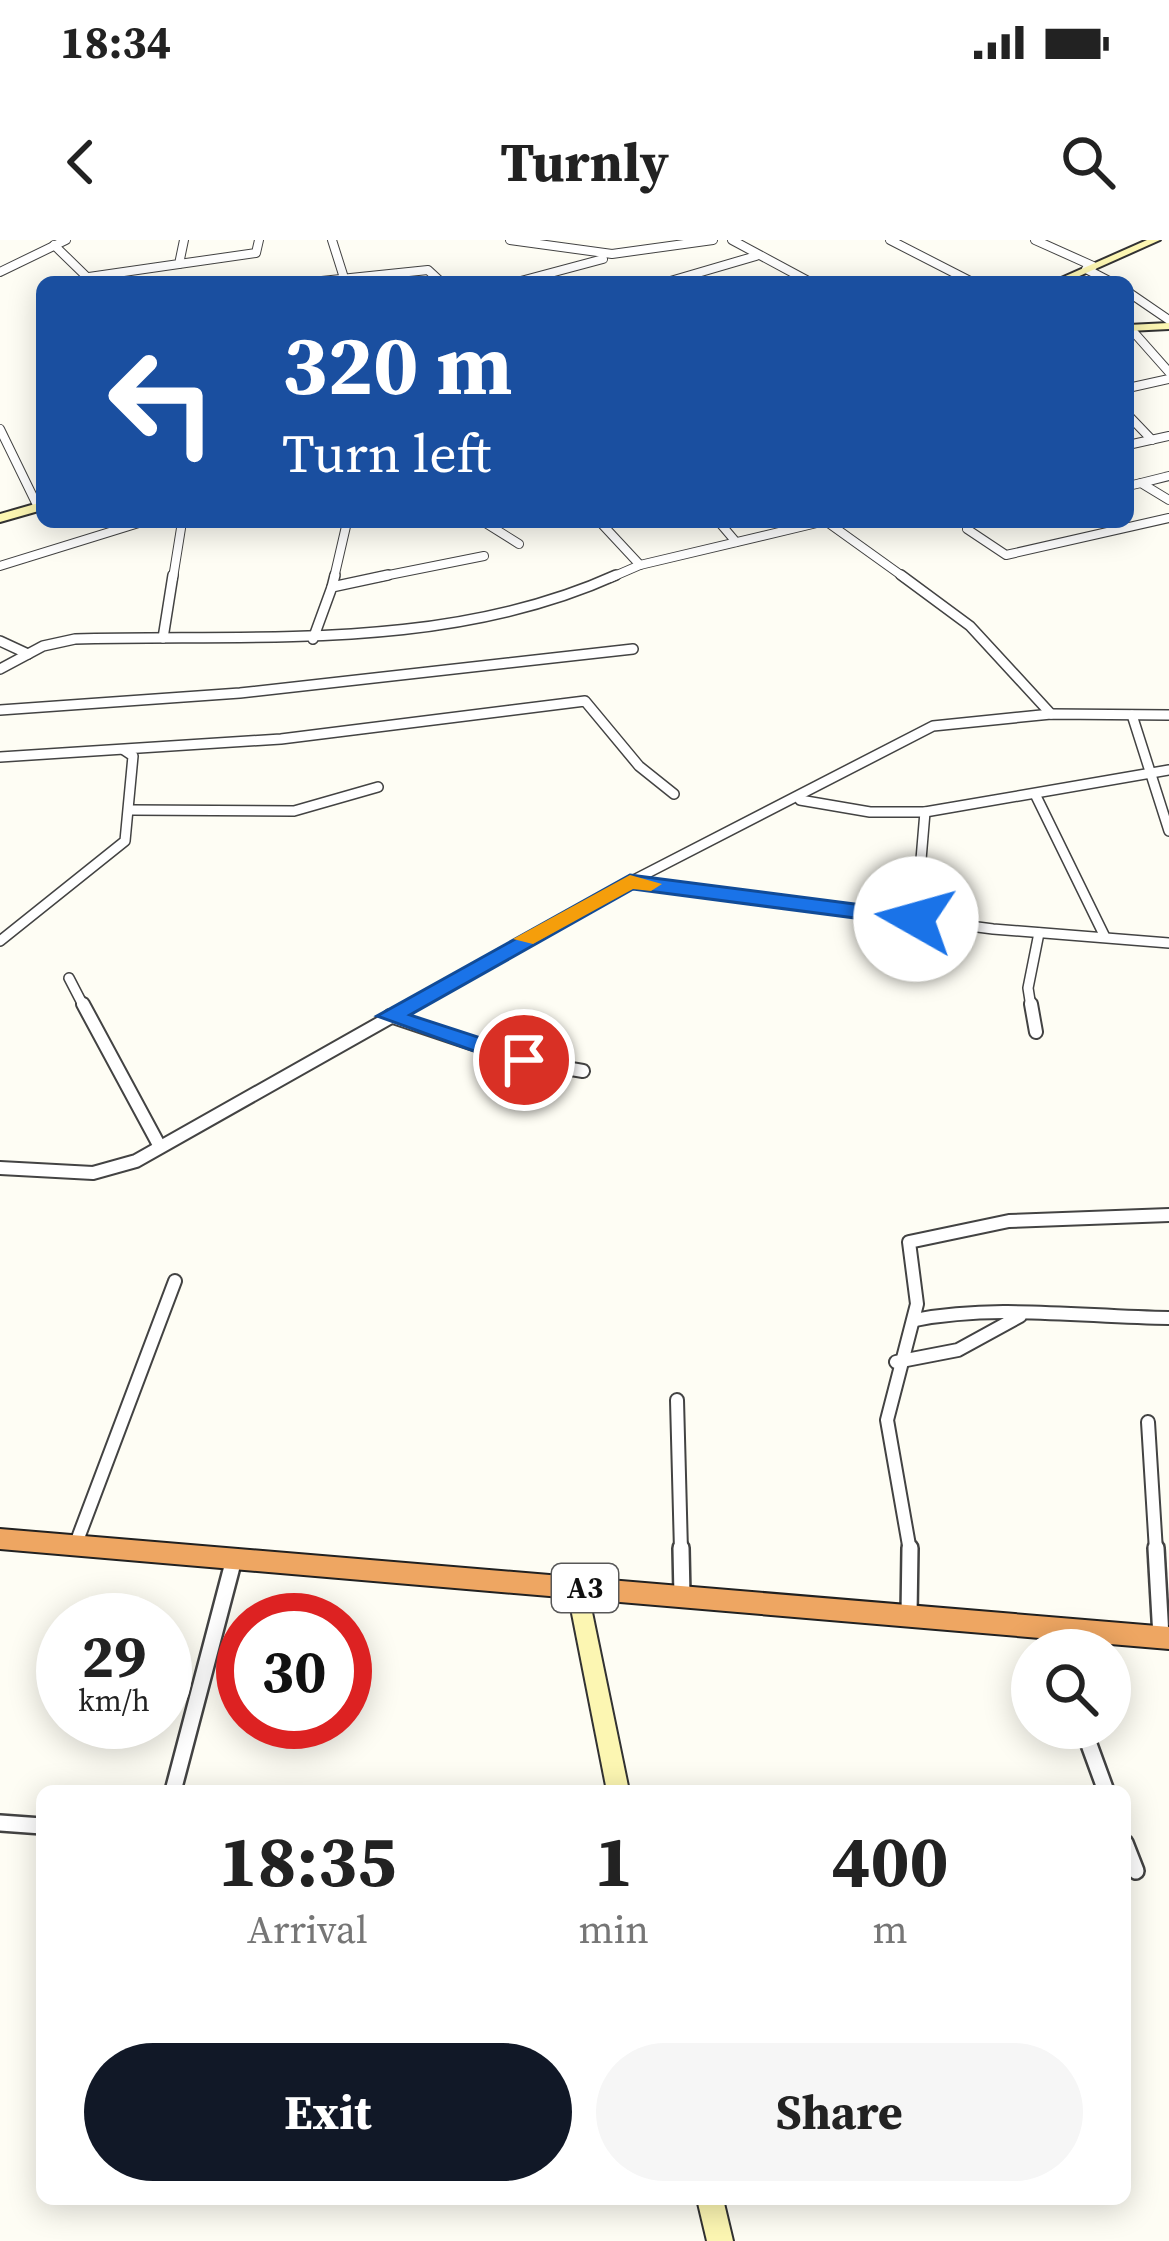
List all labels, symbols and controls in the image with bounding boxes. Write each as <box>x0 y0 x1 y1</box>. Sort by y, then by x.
text: 18:34 <box>60 11 171 73</box>
text: Turnly <box>500 125 669 199</box>
icon: back <box>48 129 114 195</box>
icon: search <box>1055 129 1121 195</box>
text: 320 m <box>282 307 513 422</box>
icon: left <box>84 324 240 480</box>
text: Turn left <box>282 416 491 490</box>
position arrow <box>853 856 979 982</box>
pin <box>473 1009 575 1111</box>
icon: arrive <box>491 1027 557 1093</box>
road number: A3 <box>552 1564 618 1612</box>
speed limit sign: 30 <box>216 1593 372 1749</box>
text: 29 <box>81 1615 147 1697</box>
map controls <box>1011 1629 1131 1749</box>
button: search <box>1011 1629 1131 1749</box>
text: km/h <box>78 1680 150 1721</box>
text: 18:35 <box>218 1811 396 1910</box>
text: 1 <box>594 1811 633 1910</box>
text: 400 <box>831 1811 949 1910</box>
text: Arrival <box>247 1903 368 1956</box>
text: min <box>579 1903 649 1956</box>
text: m <box>872 1903 908 1956</box>
button: Exit <box>84 2043 572 2181</box>
button: Share <box>596 2043 1083 2181</box>

